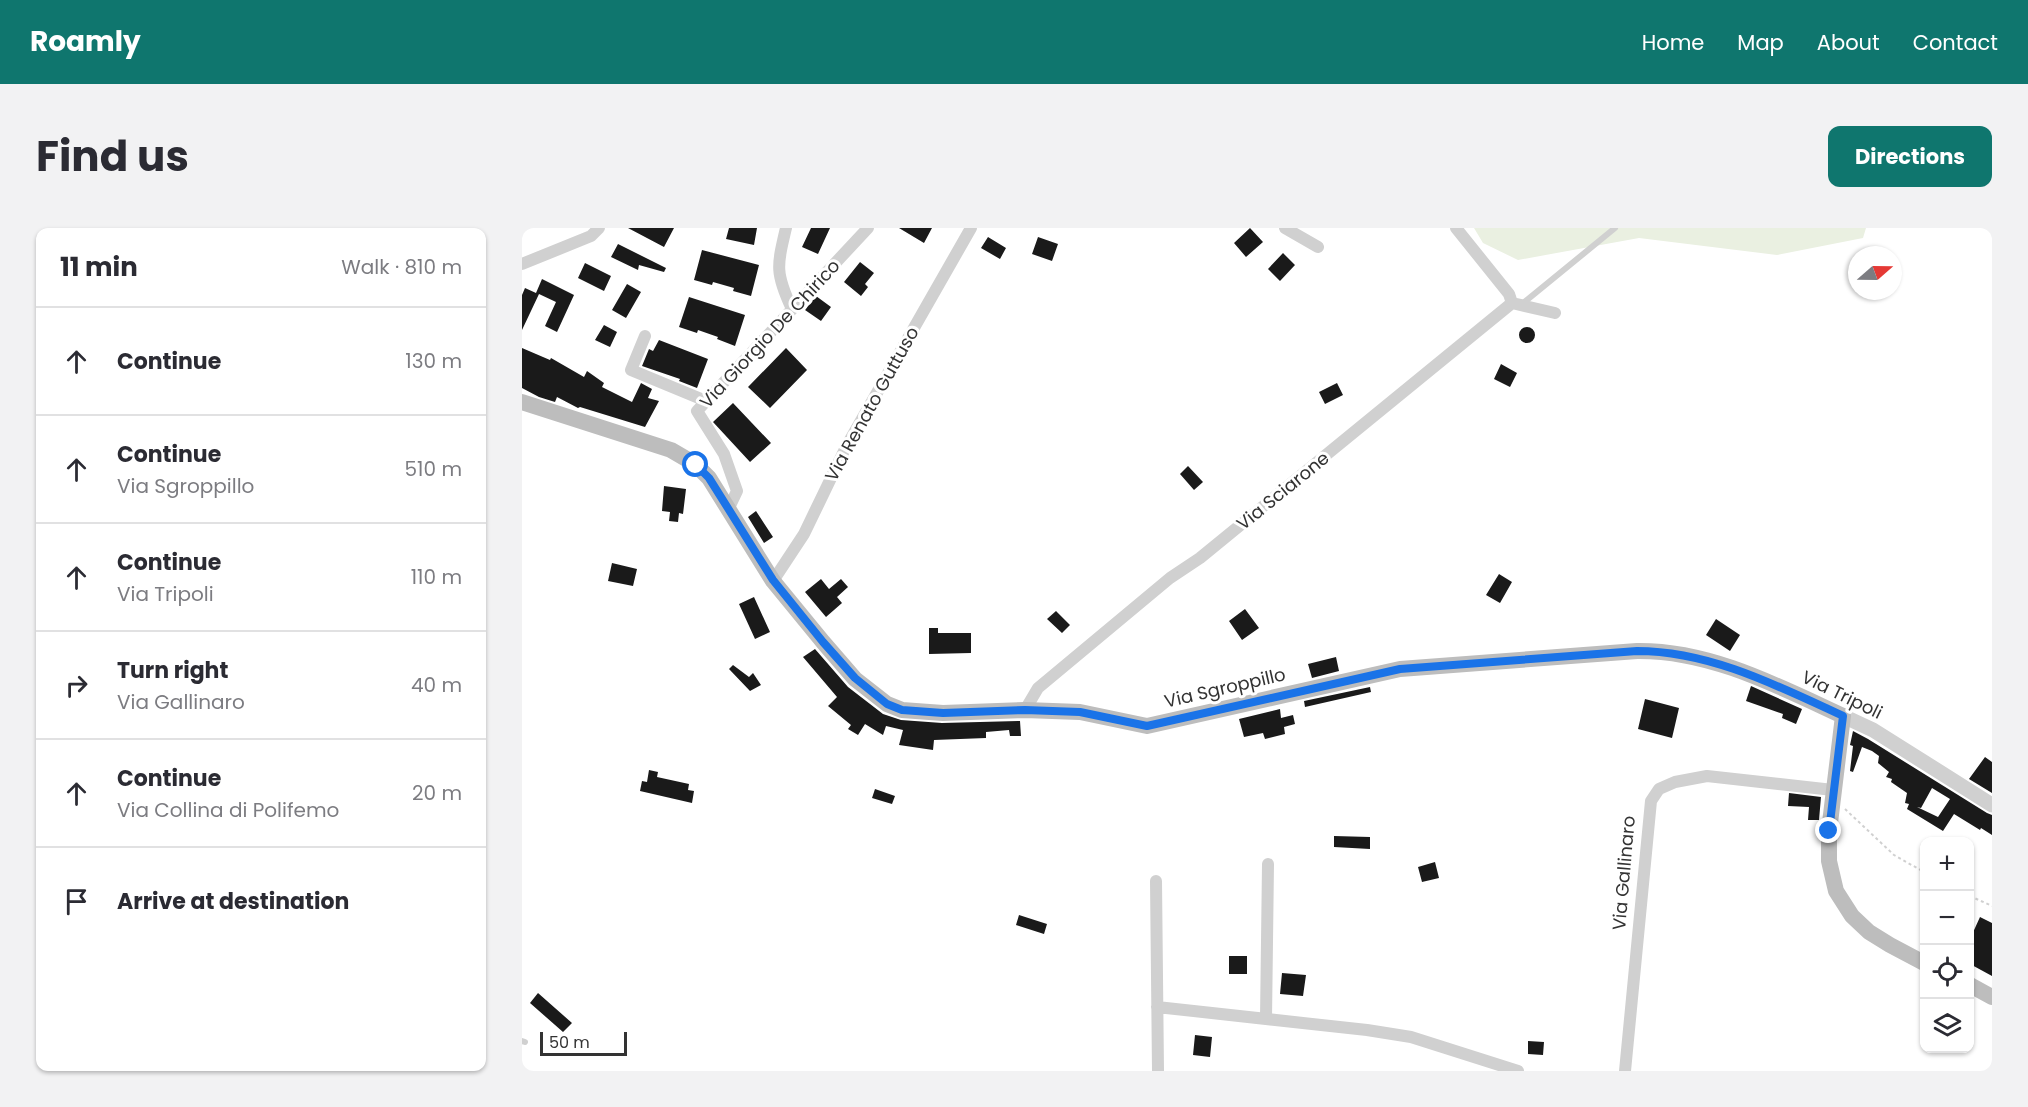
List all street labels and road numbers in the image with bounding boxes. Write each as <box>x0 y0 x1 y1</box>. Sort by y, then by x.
street label: Via Giorgio De Chirico <box>694 254 845 414</box>
street label: Via Renato Guttuso <box>819 322 925 486</box>
street label: Via Sciarone <box>1231 445 1334 536</box>
street label: Via Sgroppillo <box>1162 661 1288 714</box>
street label: Via Tripoli <box>1798 664 1887 725</box>
street label: Via Gallinaro <box>1606 815 1641 931</box>

